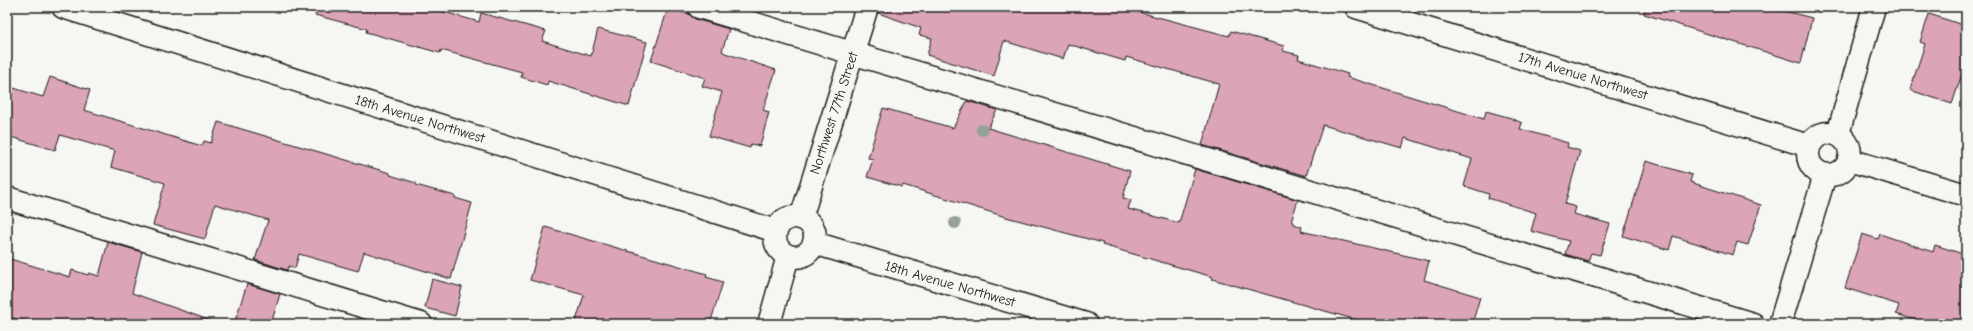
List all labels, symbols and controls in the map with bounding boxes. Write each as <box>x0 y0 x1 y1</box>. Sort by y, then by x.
street label: 17th Avenue Northwest <box>1516 48 1651 104</box>
street label: Northwest 77th Street <box>806 49 862 176</box>
street label: 18th Avenue Northwest <box>353 91 488 147</box>
street label: 18th Avenue Northwest <box>883 257 1018 311</box>

